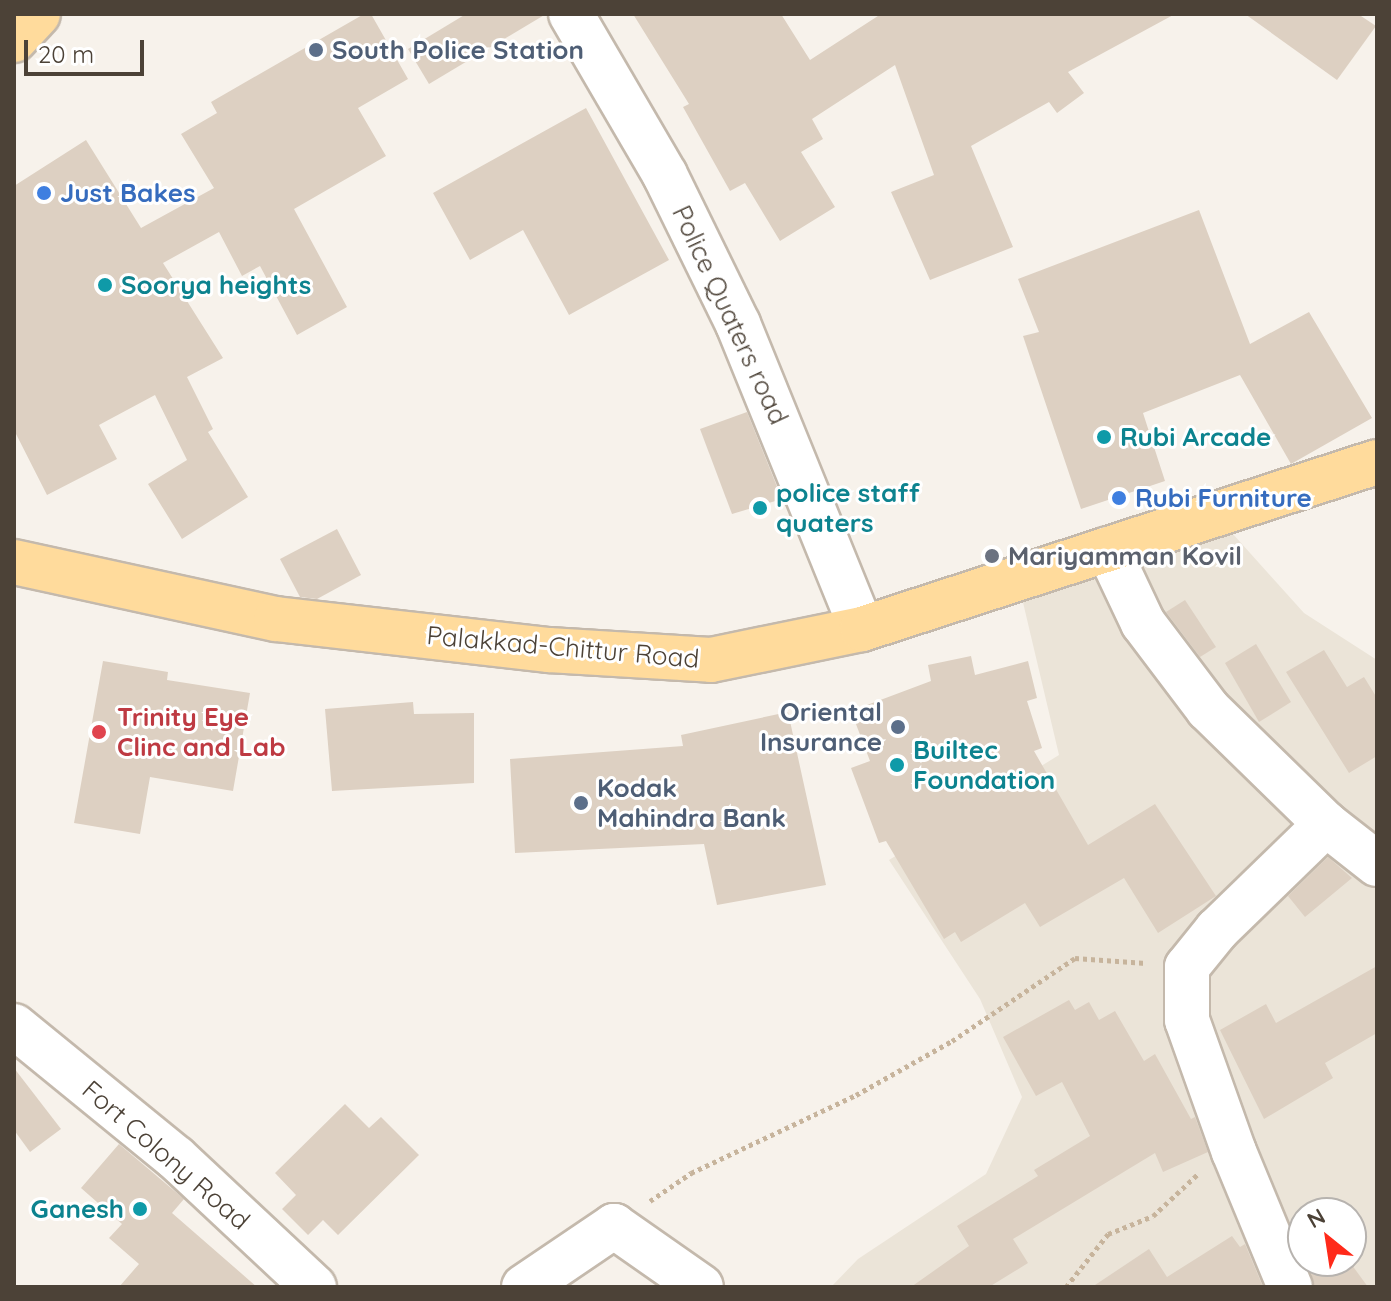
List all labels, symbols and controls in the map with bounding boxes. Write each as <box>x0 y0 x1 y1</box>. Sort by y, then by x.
scale bar <box>28 24 148 74</box>
place label: South Police Station <box>332 34 584 66</box>
text: 20 m <box>38 39 94 69</box>
marker: South Police Station <box>307 41 325 59</box>
place label: Just Bakes <box>60 177 196 209</box>
marker: Just Bakes <box>35 184 53 202</box>
street label: Police Quaters road <box>666 201 794 429</box>
place label: Soorya heights <box>121 269 311 301</box>
marker: Soorya heights <box>96 276 114 294</box>
place label: Rubi Arcade <box>1120 421 1271 453</box>
marker: Rubi Arcade <box>1095 428 1113 446</box>
place label: police staff quaters <box>776 477 920 538</box>
place label: Rubi Furniture <box>1135 482 1312 514</box>
marker: Rubi Furniture <box>1110 489 1128 507</box>
marker: police staff quaters <box>751 499 769 517</box>
place label: Mariyamman Kovil <box>1008 540 1242 572</box>
marker: Mariyamman Kovil <box>983 547 1001 565</box>
street label: Palakkad-Chittur Road <box>425 620 701 674</box>
place label: Oriental Insurance <box>760 696 882 758</box>
place label: Trinity Eye Clinc and Lab <box>117 701 285 762</box>
marker: Oriental Insurance <box>889 718 907 736</box>
marker: Trinity Eye Clinc and Lab <box>88 721 110 743</box>
place label: Builtec Foundation <box>913 734 1055 796</box>
marker: Builtec Foundation <box>888 756 906 774</box>
place label: Kodak Mahindra Bank <box>597 772 786 834</box>
marker: Kodak Mahindra Bank <box>572 794 590 812</box>
street label: Fort Colony Road <box>76 1074 256 1236</box>
place label: Ganesh <box>31 1193 124 1225</box>
north arrow <box>1287 1197 1367 1277</box>
marker: Ganesh <box>131 1200 149 1218</box>
text: N <box>1302 1202 1330 1234</box>

